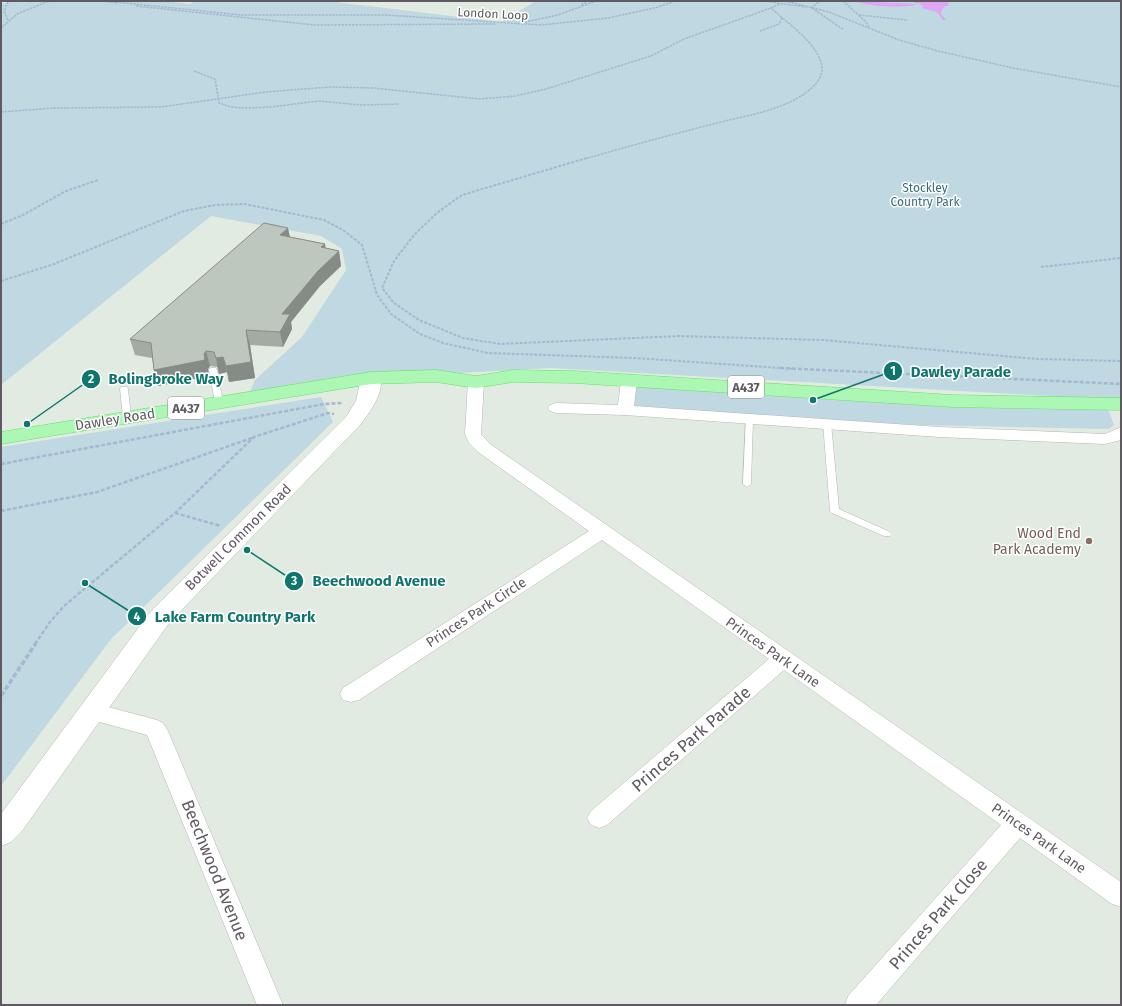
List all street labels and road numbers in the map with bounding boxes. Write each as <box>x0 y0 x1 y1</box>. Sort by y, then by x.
street label: London Loop <box>457 5 529 23</box>
road number: A437 <box>728 376 764 398</box>
road number: A437 <box>168 397 204 419</box>
street label: Dawley Road <box>74 405 156 434</box>
street label: Botwell Common Road <box>182 481 295 594</box>
street label: Princes Park Circle <box>423 574 530 651</box>
street label: Princes Park Lane <box>722 614 823 691</box>
street label: Princes Park Parade <box>627 682 755 797</box>
street label: Beechwood Avenue <box>177 797 252 944</box>
street label: Princes Park Lane <box>988 800 1089 877</box>
street label: Princes Park Close <box>885 855 992 974</box>

